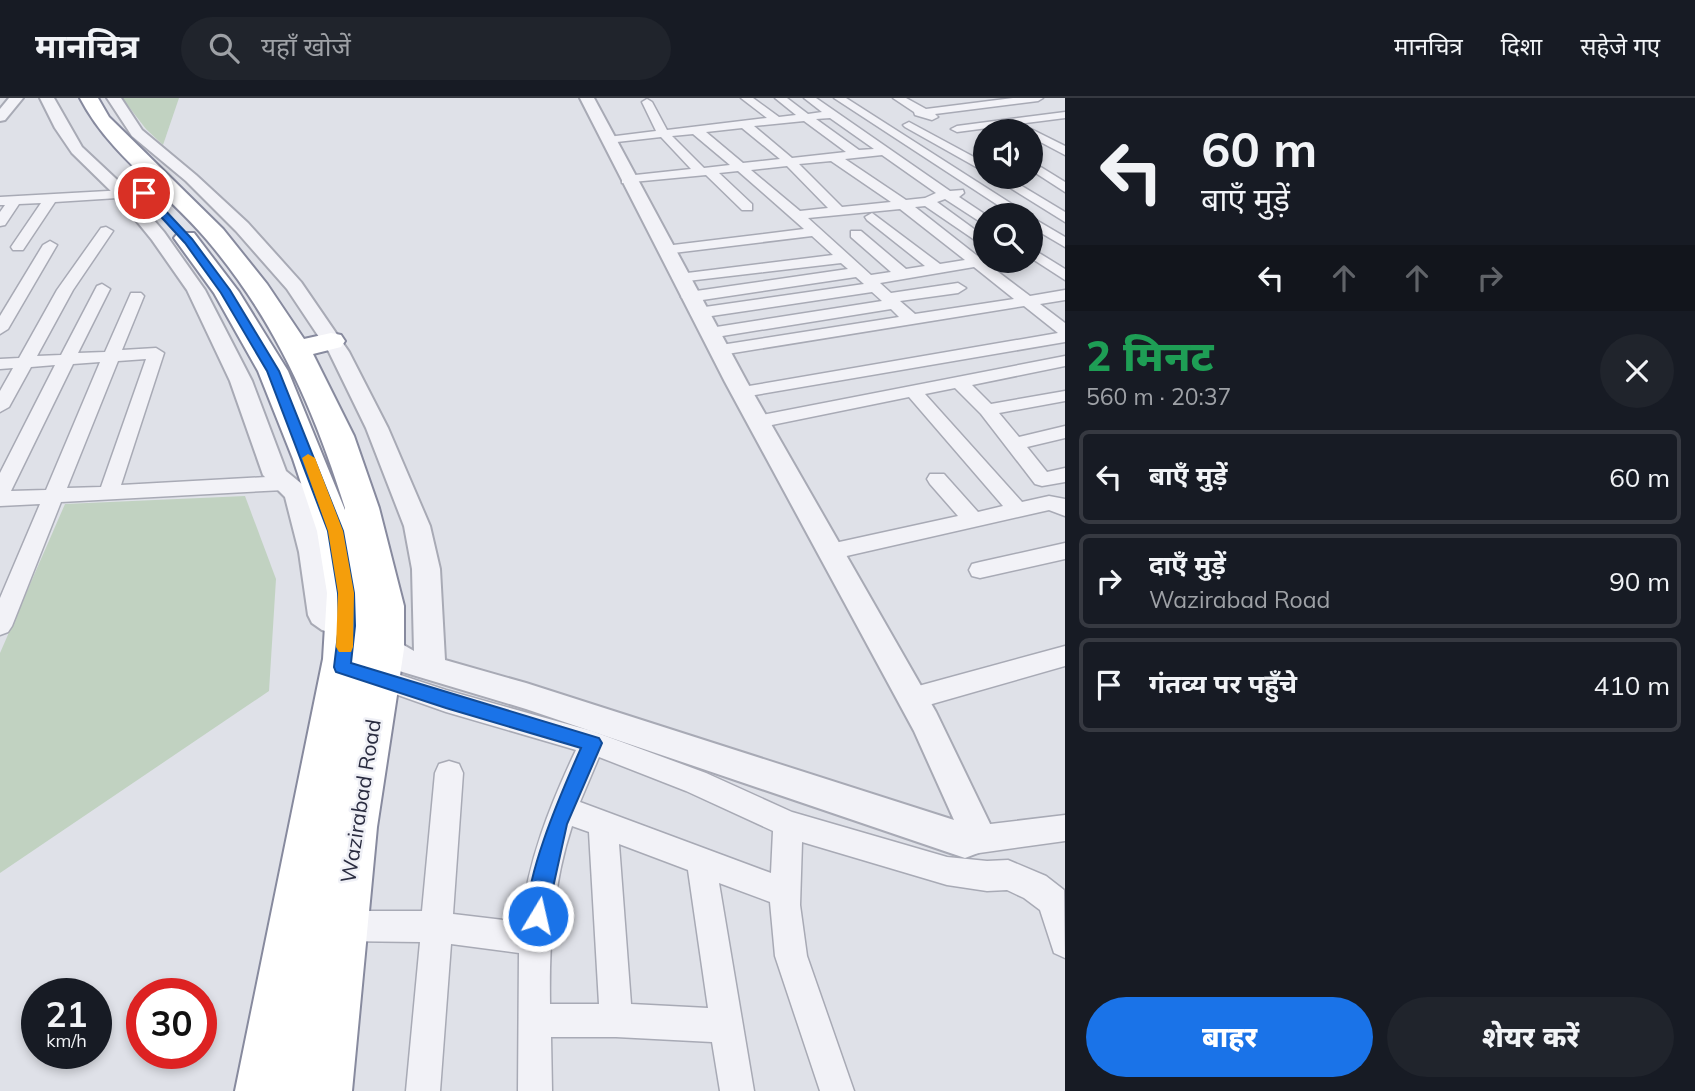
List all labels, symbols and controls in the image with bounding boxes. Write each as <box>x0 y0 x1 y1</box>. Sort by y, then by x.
search box <box>181 17 671 80</box>
text: मानचित्र <box>35 25 139 66</box>
icon: search <box>205 29 243 67</box>
text: यहाँ खोजें <box>261 30 351 63</box>
text: मानचित्र <box>1394 31 1463 61</box>
text: दिशा <box>1501 31 1542 61</box>
text: सहेजे गए <box>1580 31 1660 61</box>
text: 60 m <box>1201 118 1317 179</box>
map controls <box>973 119 1043 273</box>
button: sound <box>973 119 1043 189</box>
icon: left <box>1086 126 1177 217</box>
pin <box>114 163 174 223</box>
icon: arrive <box>125 174 163 212</box>
text: बाएँ मुड़ें <box>1201 179 1290 219</box>
button: search <box>973 203 1043 273</box>
icon: left <box>1252 259 1290 297</box>
icon: ahead <box>1325 259 1363 297</box>
icon: ahead <box>1398 259 1436 297</box>
icon: right <box>1471 259 1509 297</box>
text: 2 मिनट <box>1086 329 1213 382</box>
button: close <box>1600 334 1674 408</box>
text: 560 m · 20:37 <box>1086 382 1231 411</box>
icon: left <box>1090 458 1128 496</box>
text: बाएँ मुड़ें <box>1149 459 1227 492</box>
text: 60 m <box>1609 461 1670 494</box>
text: दाएँ मुड़ें <box>1149 548 1226 581</box>
icon: right <box>1090 562 1128 600</box>
text: 90 m <box>1609 565 1670 598</box>
text: Wazirabad Road <box>1149 585 1330 614</box>
icon: arrive <box>1090 666 1128 704</box>
text: गंतव्य पर पहुँचे <box>1149 667 1297 700</box>
text: 410 m <box>1594 669 1670 702</box>
street label: Wazirabad Road <box>334 717 386 885</box>
position arrow <box>501 879 575 953</box>
speed limit sign: 30 <box>126 978 217 1069</box>
text: 21 <box>45 992 88 1036</box>
button: बाहर <box>1086 997 1373 1077</box>
button: शेयर करें <box>1387 997 1674 1077</box>
text: km/h <box>46 1029 87 1052</box>

